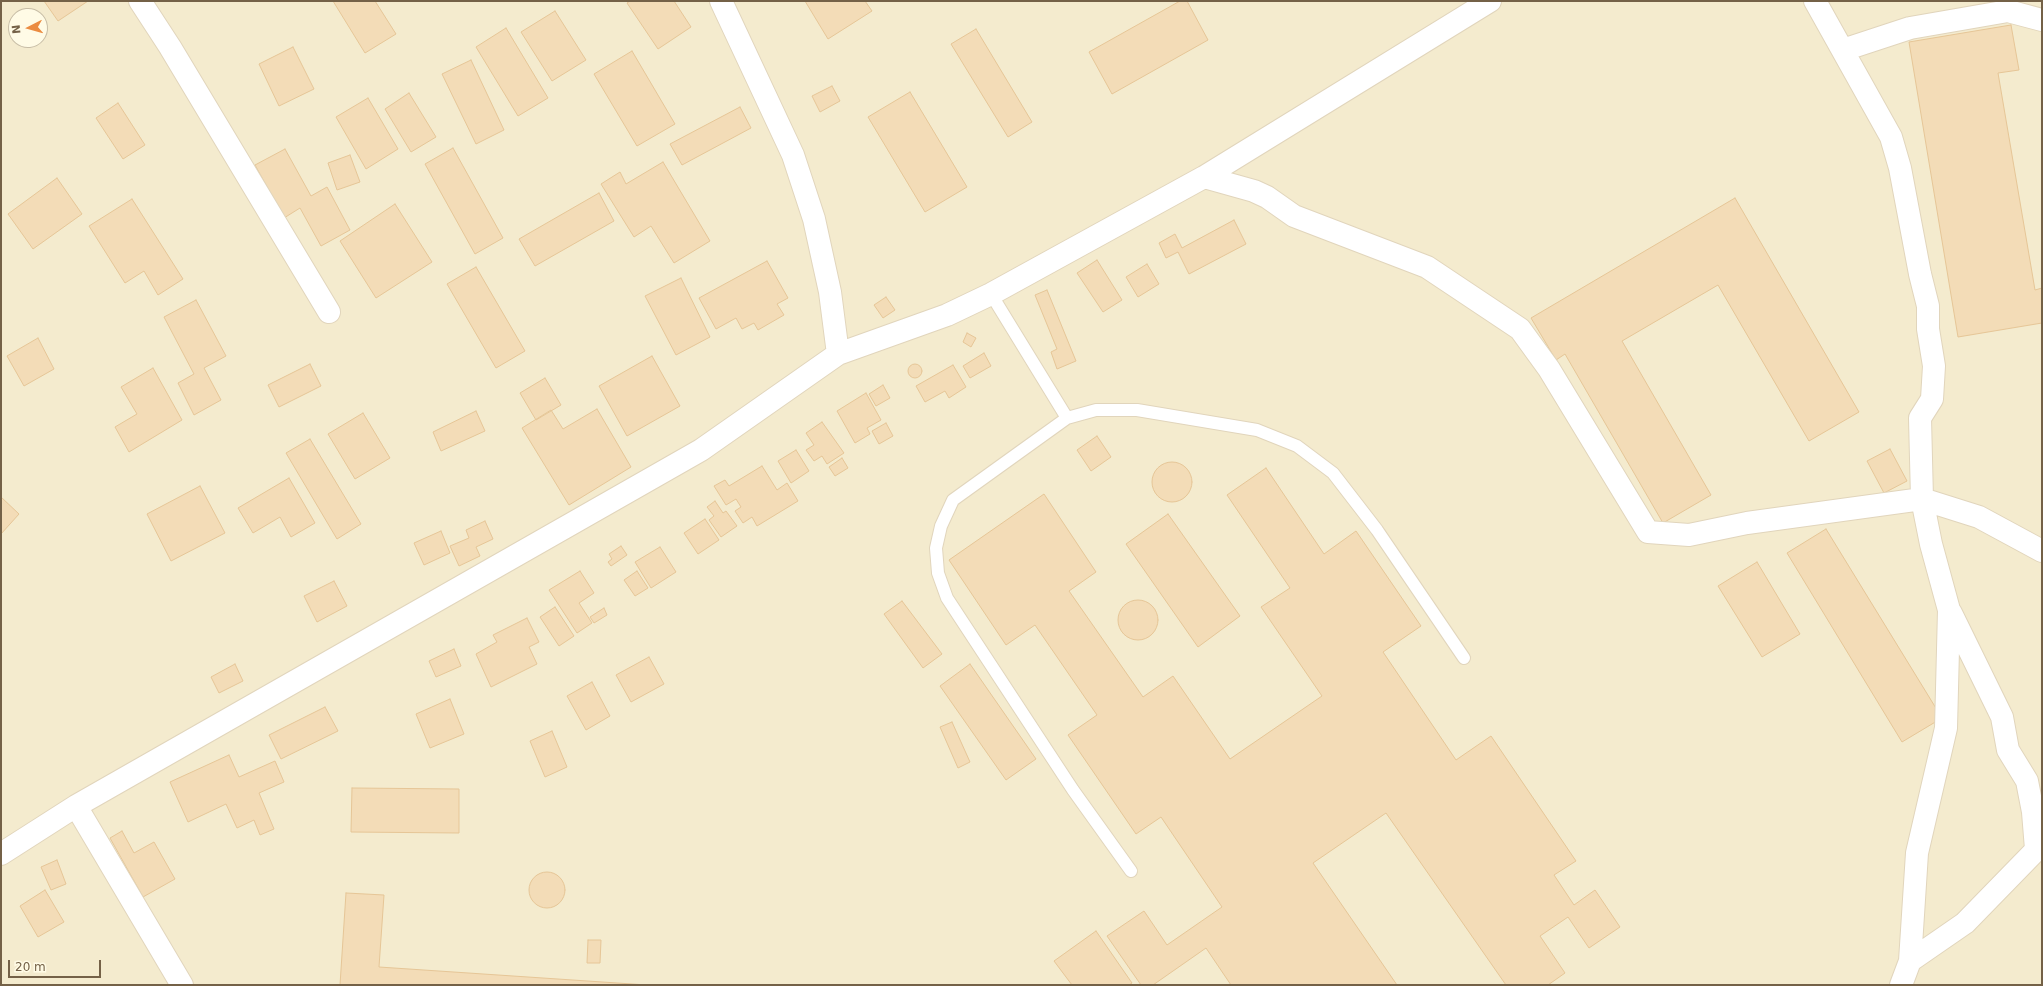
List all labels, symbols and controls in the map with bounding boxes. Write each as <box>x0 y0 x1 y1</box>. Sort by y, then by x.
north arrow <box>8 8 48 48</box>
text: N <box>10 24 24 34</box>
scale bar <box>10 952 103 978</box>
text: 20 m <box>15 960 46 974</box>

